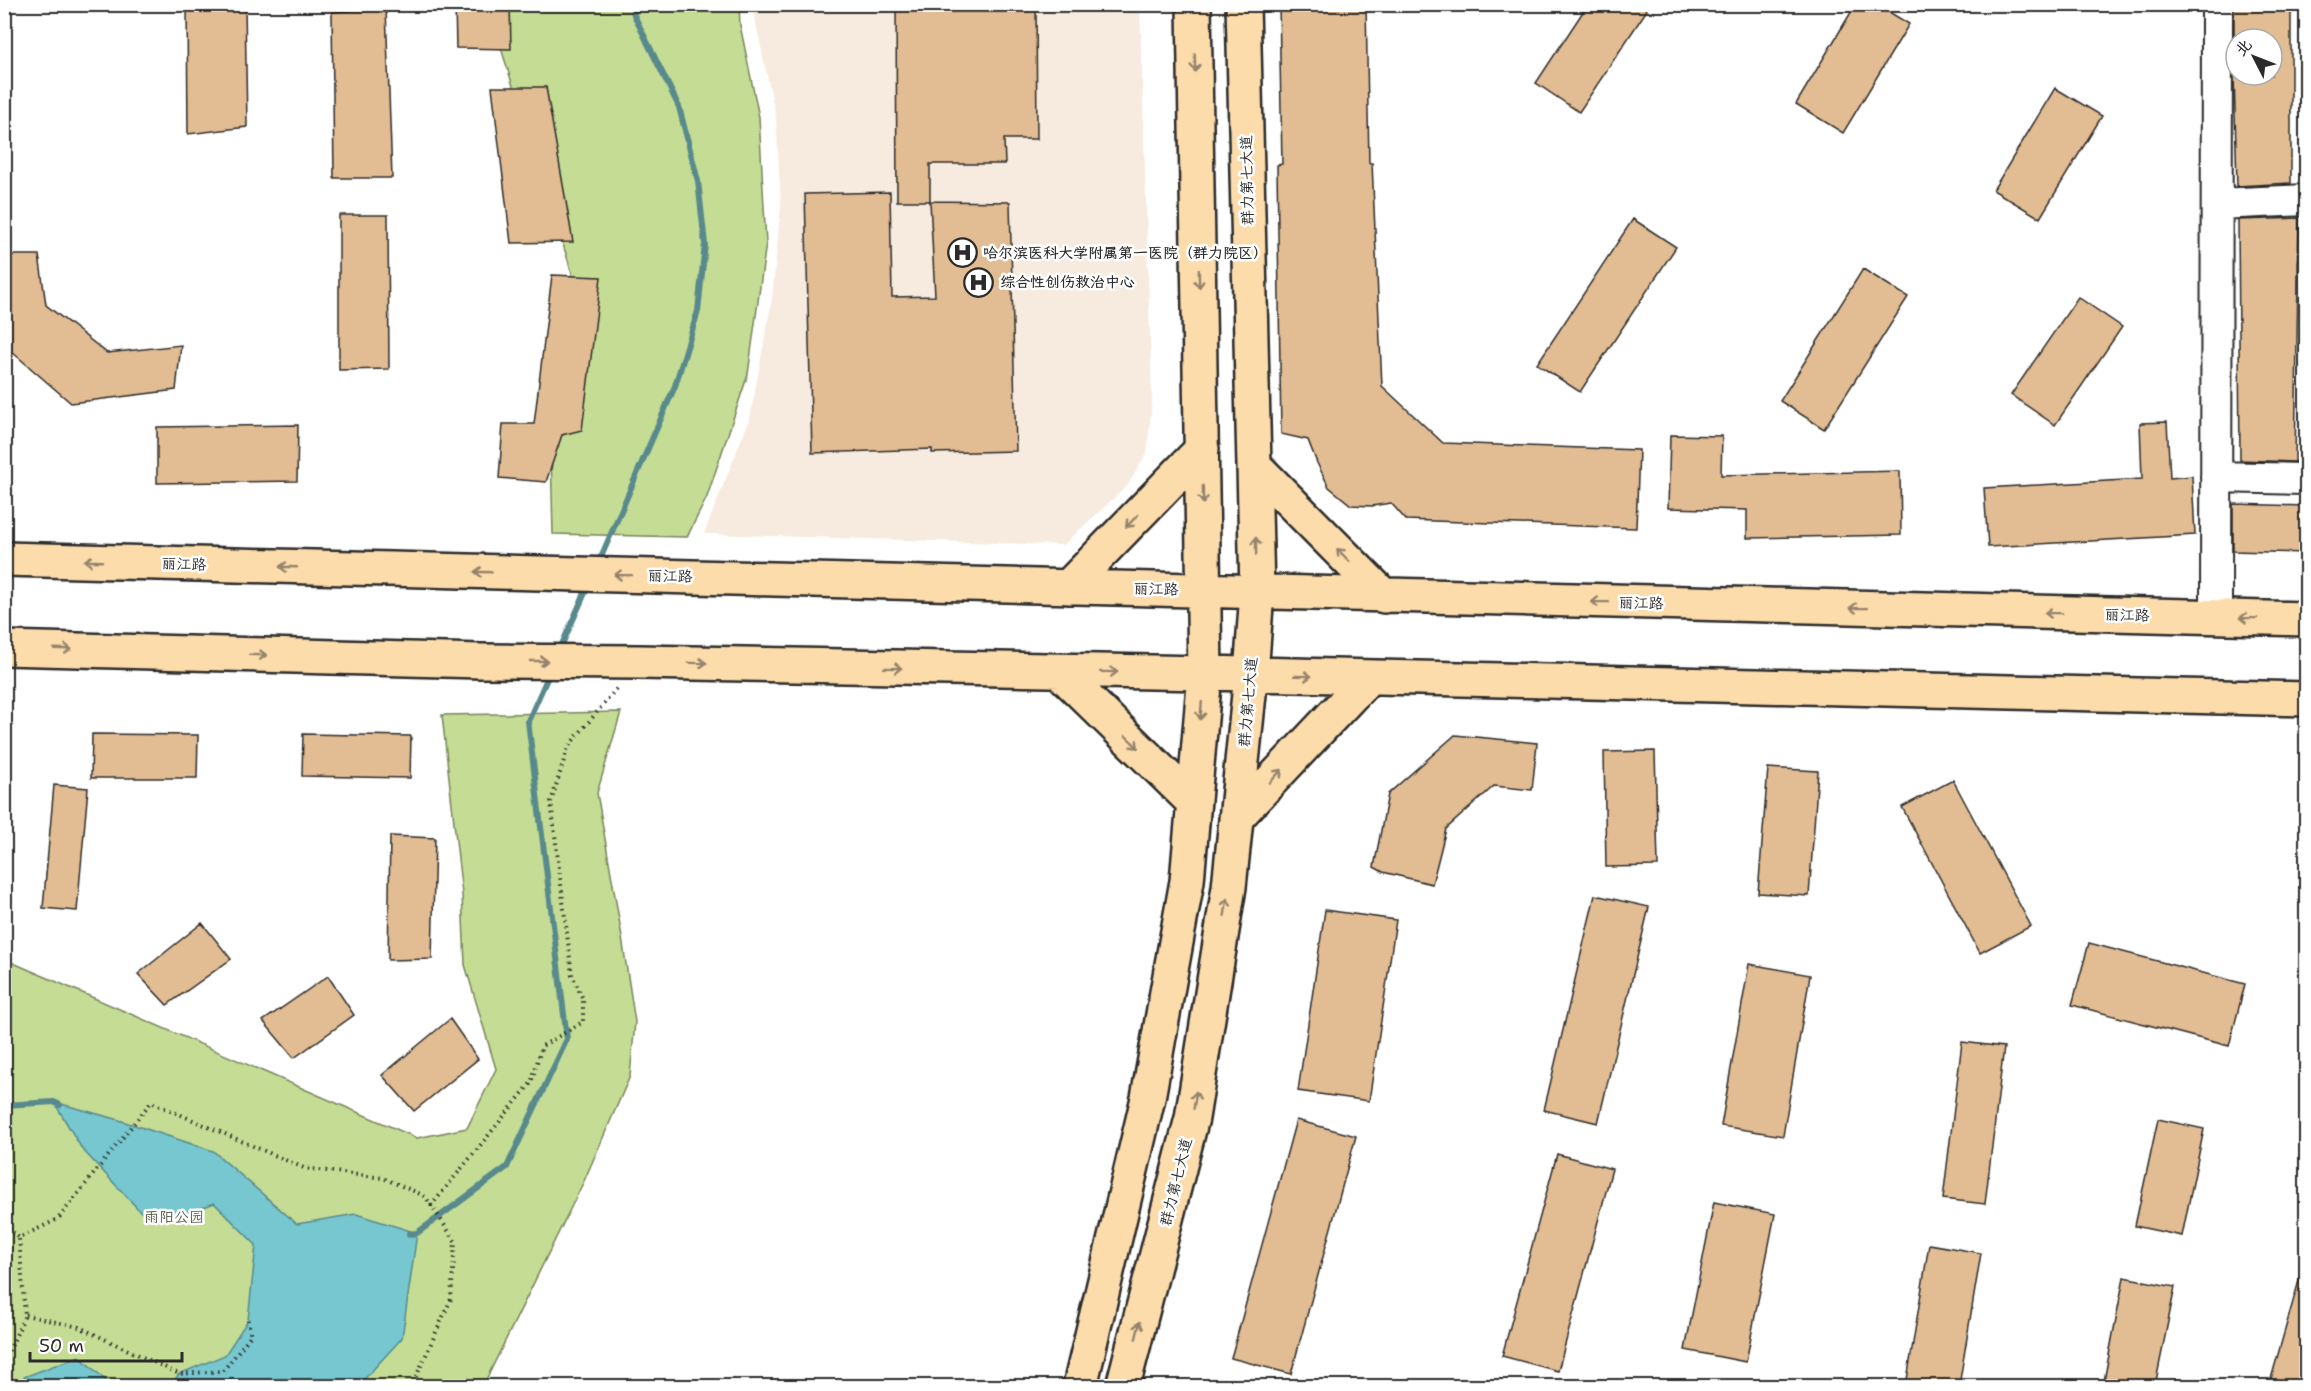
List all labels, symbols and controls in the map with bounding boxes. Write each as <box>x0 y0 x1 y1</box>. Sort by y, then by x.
north arrow <box>2224 27 2284 87</box>
text: 北 <box>2230 34 2256 60</box>
one-way arrow <box>1189 52 1201 72</box>
street label: 群力第七大道 <box>1236 135 1258 225</box>
hospital icon: 哈尔滨医科大学附属第一医院（群力院区） <box>946 237 978 269</box>
place label: 哈尔滨医科大学附属第一医院（群力院区） <box>983 243 1268 263</box>
hospital icon: 综合性创伤救治中心 <box>963 266 995 298</box>
one-way arrow <box>1193 268 1205 288</box>
place label: 综合性创伤救治中心 <box>1000 272 1135 292</box>
one-way arrow <box>1197 484 1209 504</box>
one-way arrow <box>1125 514 1139 529</box>
one-way arrow <box>1250 537 1262 557</box>
one-way arrow <box>1336 547 1350 562</box>
street label: 丽江路 <box>161 553 207 575</box>
one-way arrow <box>84 555 104 567</box>
one-way arrow <box>279 561 299 572</box>
one-way arrow <box>474 566 494 578</box>
street label: 丽江路 <box>647 566 693 586</box>
one-way arrow <box>613 569 633 581</box>
street label: 丽江路 <box>1133 579 1179 599</box>
street label: 丽江路 <box>1618 593 1664 613</box>
one-way arrow <box>1591 596 1611 607</box>
one-way arrow <box>1849 603 1869 614</box>
street label: 丽江路 <box>2104 605 2150 625</box>
one-way arrow <box>2044 608 2064 619</box>
one-way arrow <box>2239 612 2259 624</box>
one-way arrow <box>52 644 72 655</box>
one-way arrow <box>247 649 267 661</box>
one-way arrow <box>529 655 549 667</box>
street label: 群力第七大道 <box>1234 656 1262 748</box>
one-way arrow <box>687 658 707 669</box>
one-way arrow <box>882 662 902 673</box>
one-way arrow <box>1098 666 1118 678</box>
one-way arrow <box>1293 671 1313 682</box>
one-way arrow <box>1195 700 1206 720</box>
one-way arrow <box>1124 735 1139 749</box>
one-way arrow <box>1269 768 1284 783</box>
one-way arrow <box>1220 898 1231 918</box>
one-way arrow <box>1189 1091 1200 1110</box>
street label: 群力第七大道 <box>1155 1136 1197 1228</box>
park label: 雨阳公园 <box>144 1207 204 1227</box>
one-way arrow <box>1133 1321 1145 1340</box>
scale bar <box>30 1325 182 1363</box>
text: 50 m <box>39 1334 84 1358</box>

